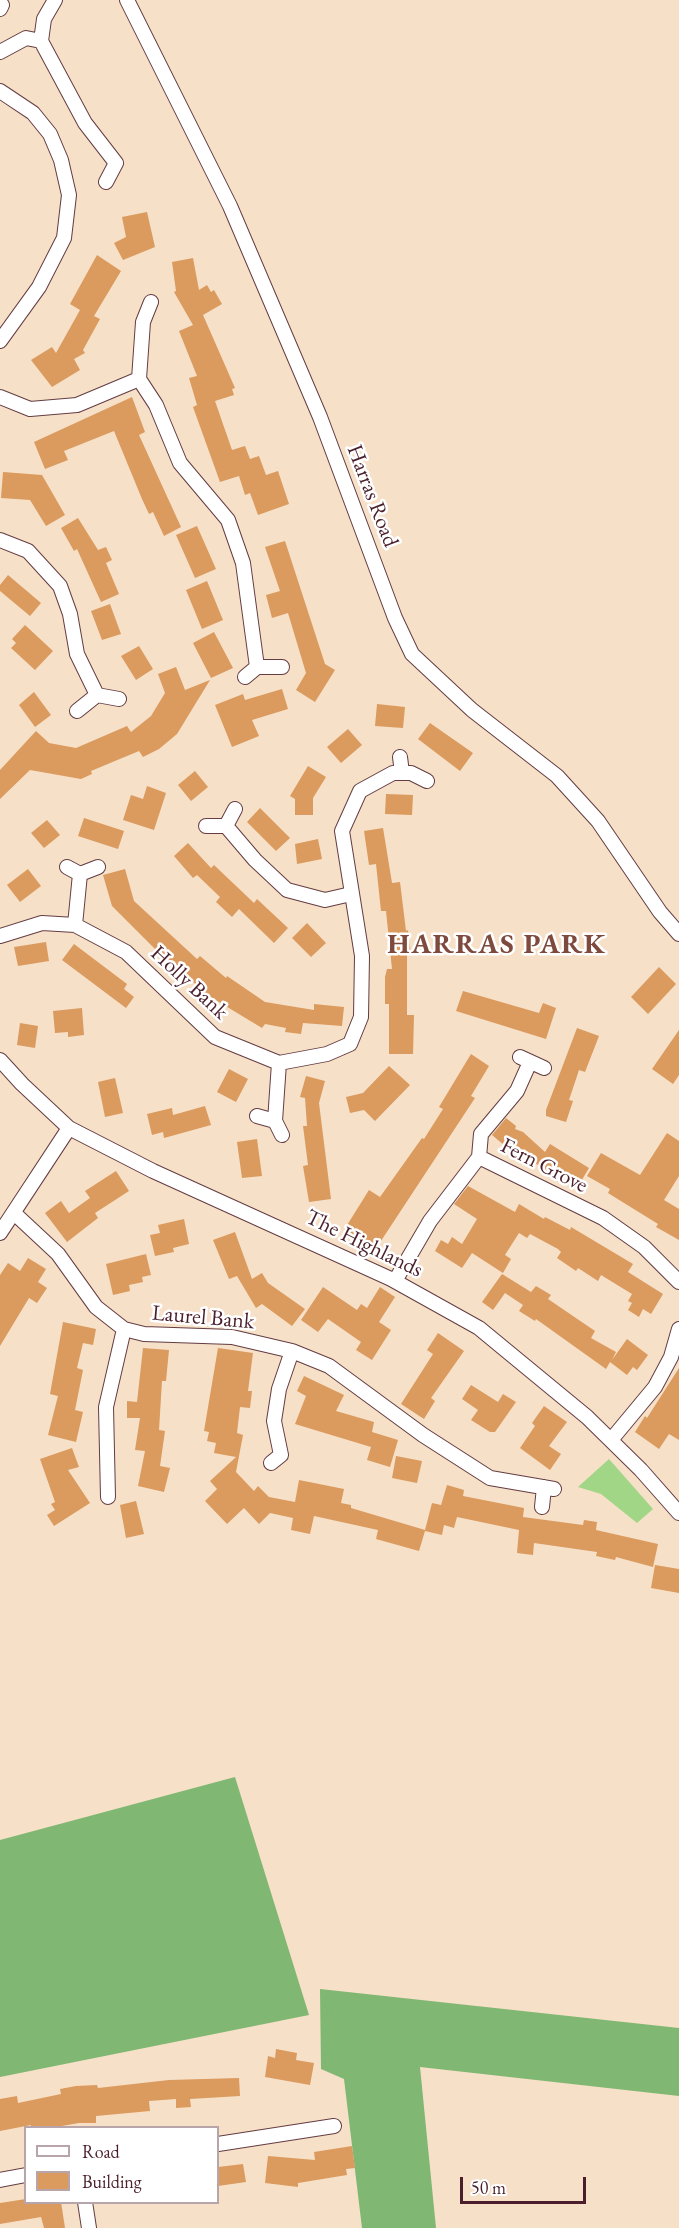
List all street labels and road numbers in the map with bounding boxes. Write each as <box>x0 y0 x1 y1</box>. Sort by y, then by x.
street label: Harras Road <box>340 441 404 551</box>
street label: Holly Bank <box>145 940 233 1026</box>
street label: Fern Grove <box>496 1133 592 1199</box>
street label: The Highlands <box>301 1204 427 1284</box>
street label: Laurel Bank <box>151 1300 255 1336</box>

